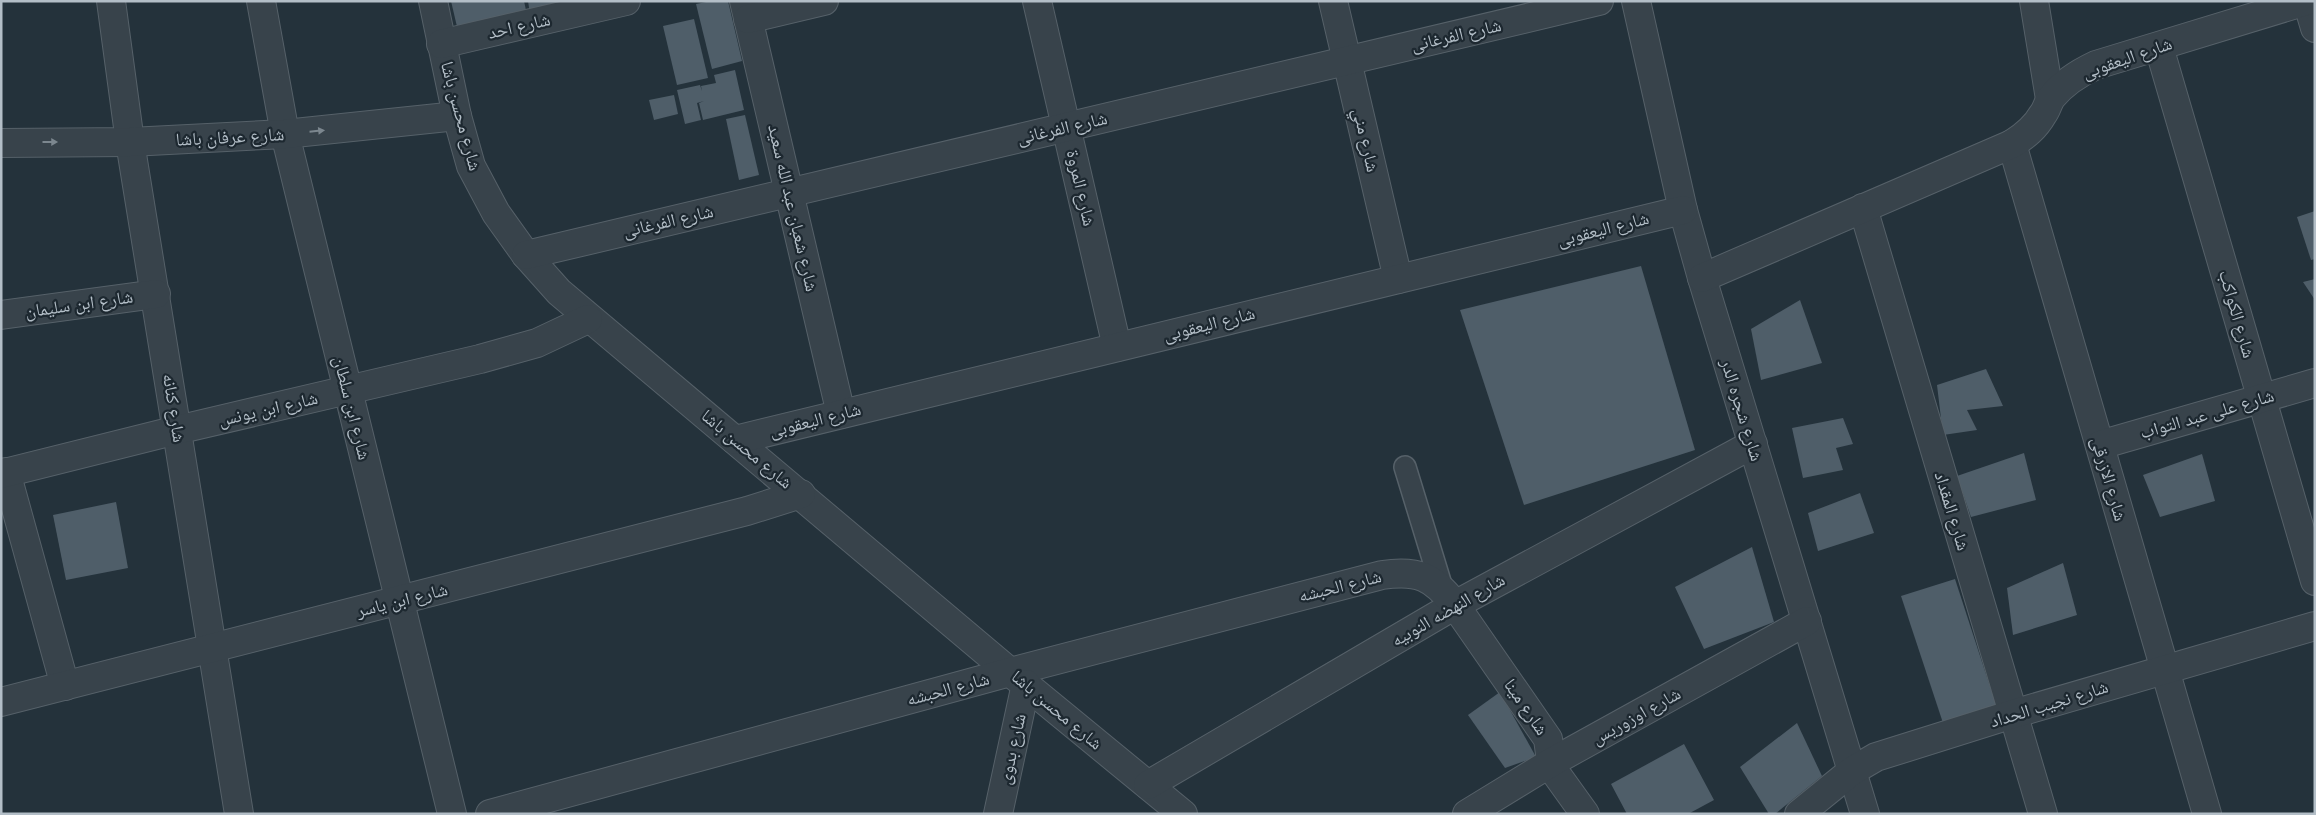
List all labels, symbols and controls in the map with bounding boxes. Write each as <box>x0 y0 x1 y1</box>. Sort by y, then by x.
street label: شارع احد <box>485 7 553 45</box>
street label: شارع الفرغانى <box>1408 13 1504 57</box>
street label: شارع اليعقوبى <box>2079 31 2175 85</box>
street label: شارع محسن باشا <box>435 59 487 173</box>
street label: شارع الفرغانى <box>1014 106 1110 150</box>
street label: شارع مني <box>1345 106 1385 175</box>
street label: شارع عرفان باشا <box>175 122 285 152</box>
street label: شارع شعبان عبد الله سعيد <box>762 122 824 294</box>
one-way arrow <box>309 127 325 135</box>
one-way arrow <box>42 138 58 146</box>
street label: شارع المروة <box>1061 147 1101 229</box>
street label: شارع الفرغانى <box>620 199 716 243</box>
street label: شارع اليعقوبى <box>1555 206 1651 252</box>
street label: شارع الكواكب <box>2213 267 2261 361</box>
street label: شارع ابن سليمان <box>23 285 135 323</box>
street label: شارع اليعقوبى <box>1161 301 1257 347</box>
street label: شارع ابن سلطان <box>328 354 376 462</box>
street label: شارع شجره الدر <box>1715 355 1769 464</box>
street label: شارع كنانه <box>157 372 191 444</box>
street label: شارع على عبد التواب <box>2137 383 2277 445</box>
street label: شارع ابن يونس <box>216 386 320 432</box>
street label: شارع اليعقوبى <box>767 397 863 443</box>
street label: شارع محسن باشا <box>696 404 798 494</box>
street label: شارع الازرقى <box>2086 434 2132 524</box>
street label: شارع المقداد <box>1929 468 1975 554</box>
street label: شارع الحبشه <box>1296 564 1384 608</box>
street label: شارع النهضه النوبيه <box>1387 568 1509 652</box>
street label: شارع ابن ياسر <box>353 577 450 623</box>
street label: شارع محسن باشا <box>1006 665 1108 755</box>
street label: شارع الحبشه <box>904 666 992 712</box>
street label: شارع مينا <box>1498 674 1554 740</box>
street label: شارع نجيب الحداد <box>1987 675 2111 733</box>
street label: شارع اوزوريس <box>1587 682 1685 750</box>
street label: شارع بدوى <box>992 711 1032 787</box>

